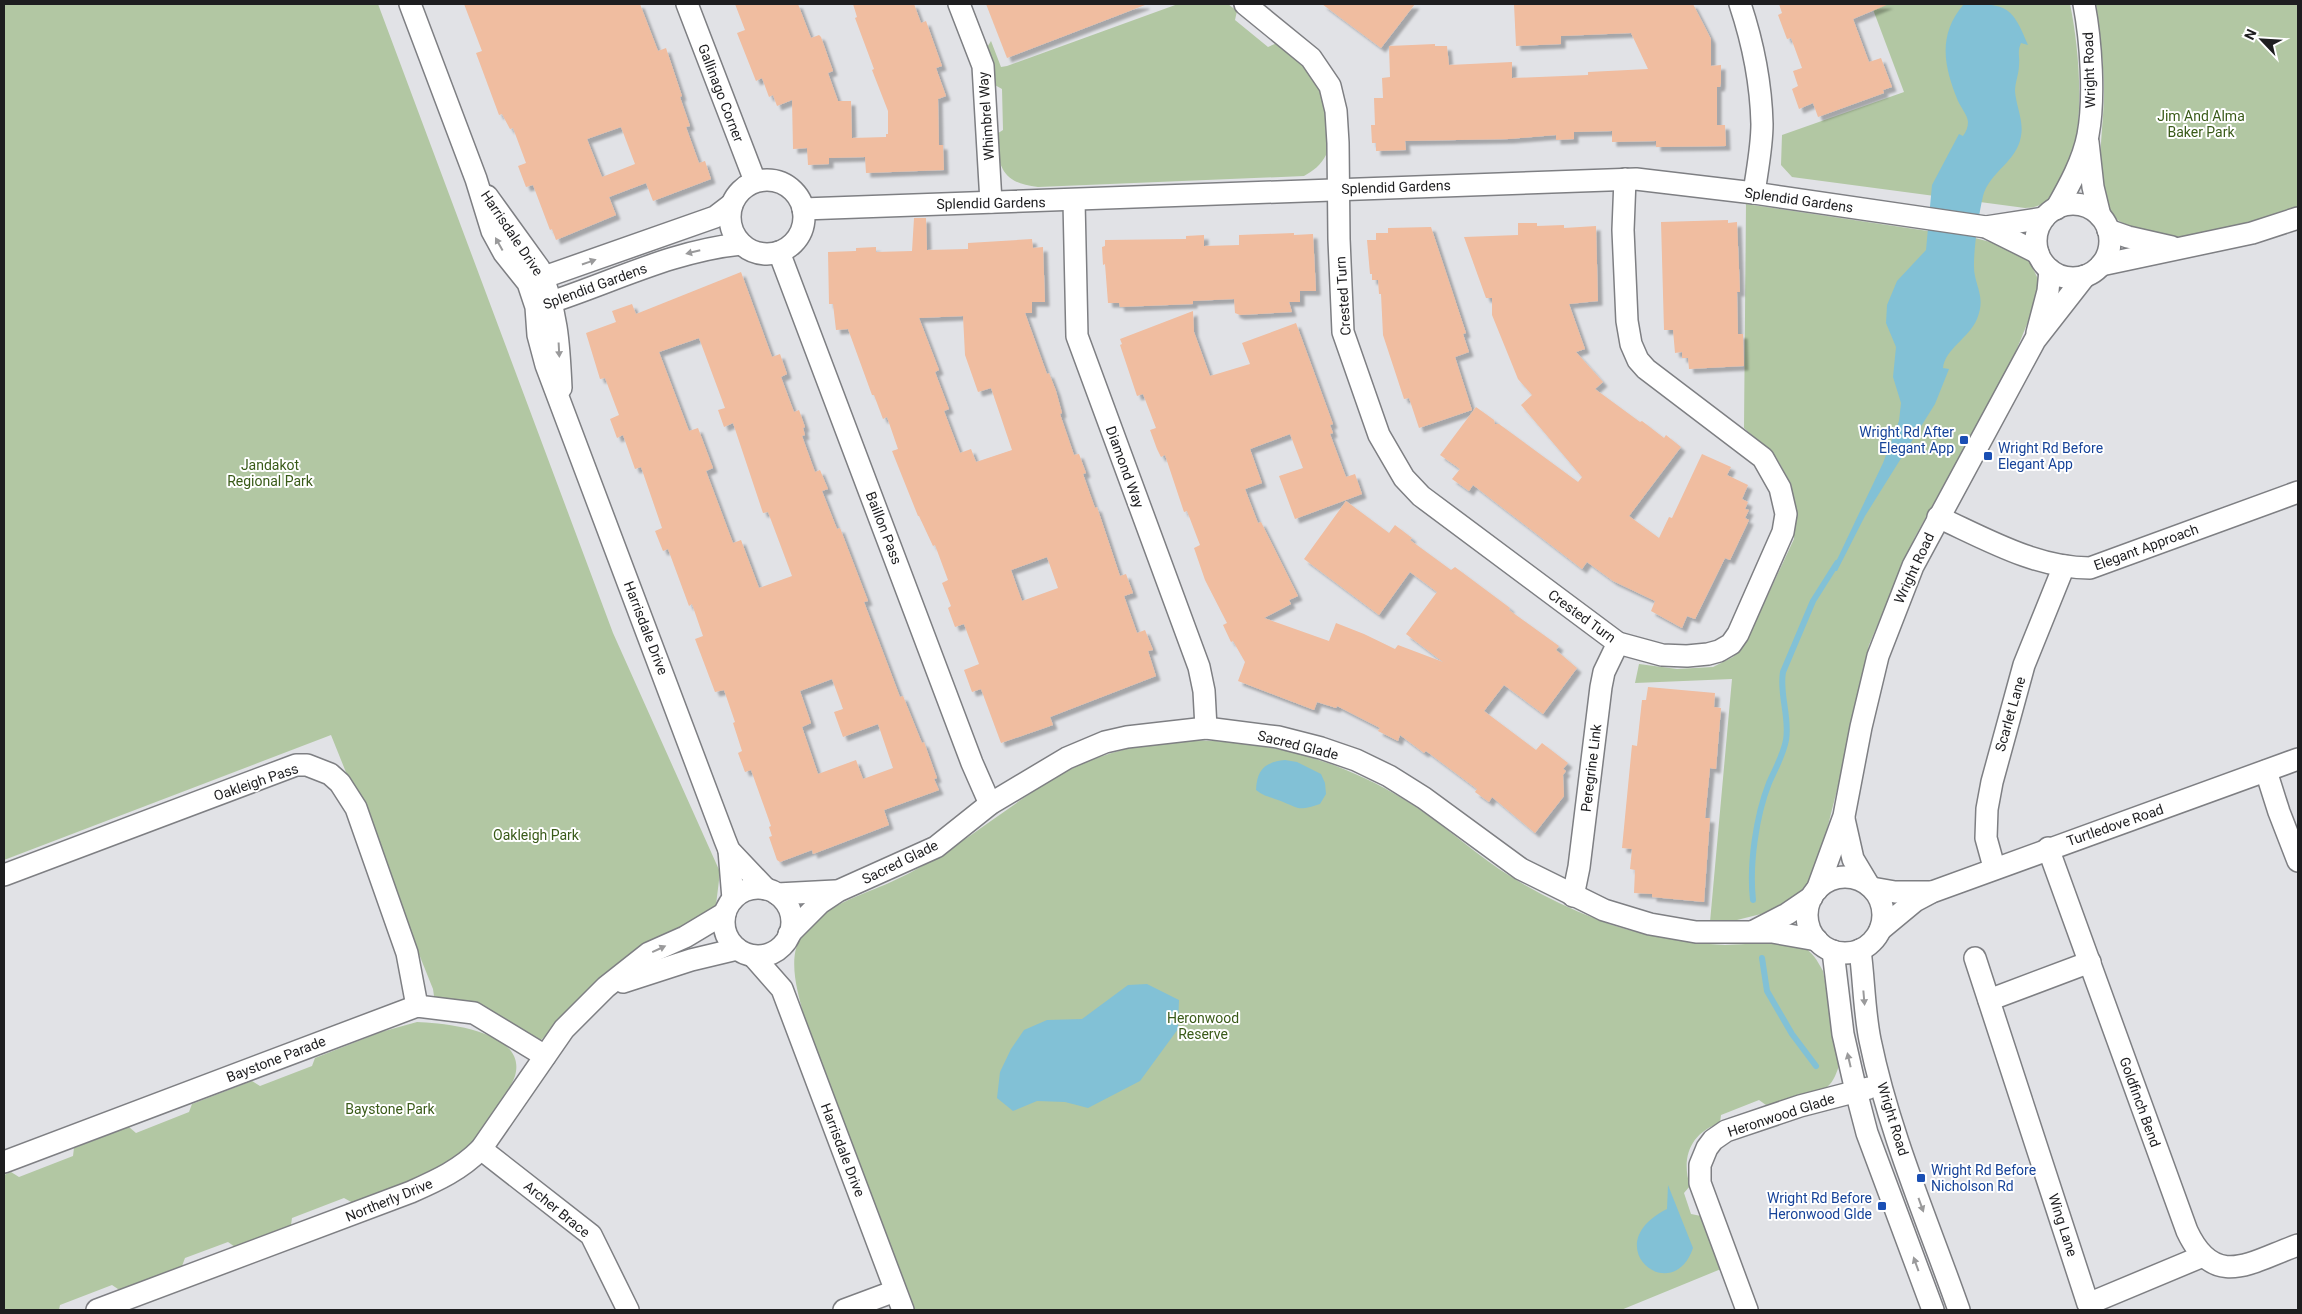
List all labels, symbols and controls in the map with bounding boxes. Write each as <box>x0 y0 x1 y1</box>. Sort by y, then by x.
north arrow <box>2237 15 2287 65</box>
text: N <box>2241 27 2260 42</box>
street label: Wright Road <box>2080 32 2098 108</box>
street label: Gallinago Corner <box>695 42 747 145</box>
street label: Whimbrel Way <box>975 71 997 161</box>
park label: Jim And Alma Baker Park <box>2157 108 2245 140</box>
street label: Splendid Gardens <box>1341 177 1451 197</box>
street label: Splendid Gardens <box>1744 184 1854 216</box>
street label: Harrisdale Drive <box>478 187 546 279</box>
street label: Splendid Gardens <box>936 194 1046 212</box>
one-way arrow <box>494 237 503 251</box>
one-way arrow <box>686 248 701 256</box>
street label: Crested Turn <box>1332 256 1354 336</box>
one-way arrow <box>582 258 597 266</box>
street label: Splendid Gardens <box>541 260 649 312</box>
one-way arrow <box>556 343 564 359</box>
street label: Diamond Way <box>1103 424 1147 510</box>
place label: Wright Rd After Elegant App <box>1859 424 1954 456</box>
marker: Wright Rd After Elegant App <box>1958 434 1970 446</box>
place label: Wright Rd Before Elegant App <box>1998 440 2103 472</box>
marker: Wright Rd Before Elegant App <box>1982 450 1994 462</box>
park label: Jandakot Regional Park <box>227 457 314 489</box>
street label: Baillon Pass <box>863 489 905 567</box>
street label: Elegant Approach <box>2092 521 2200 573</box>
street label: Wright Road <box>1891 530 1937 606</box>
street label: Harrisdale Drive <box>621 579 671 677</box>
street label: Crested Turn <box>1545 586 1619 646</box>
street label: Scarlet Lane <box>1992 675 2028 753</box>
street label: Peregrine Link <box>1578 722 1604 813</box>
street label: Sacred Glade <box>1256 727 1340 763</box>
street label: Oakleigh Pass <box>212 760 300 804</box>
street label: Turtledove Road <box>2064 801 2166 849</box>
park label: Oakleigh Park <box>493 827 580 843</box>
street label: Sacred Glade <box>859 837 941 887</box>
one-way arrow <box>652 944 666 952</box>
one-way arrow <box>1860 990 1868 1006</box>
park label: Heronwood Reserve <box>1167 1010 1239 1042</box>
street label: Baystone Parade <box>224 1033 328 1085</box>
one-way arrow <box>1845 1053 1853 1068</box>
street label: Goldfinch Bend <box>2116 1055 2164 1149</box>
street label: Wright Road <box>1874 1080 1912 1158</box>
street label: Heronwood Glade <box>1726 1090 1836 1140</box>
park label: Baystone Park <box>345 1101 436 1117</box>
street label: Harrisdale Drive <box>818 1101 868 1199</box>
place label: Wright Rd Before Nicholson Rd <box>1931 1162 2036 1194</box>
marker: Wright Rd Before Nicholson Rd <box>1915 1172 1927 1184</box>
street label: Northerly Drive <box>343 1175 435 1225</box>
street label: Archer Brace <box>521 1178 593 1240</box>
place label: Wright Rd Before Heronwood Glde <box>1767 1190 1872 1222</box>
street label: Wing Lane <box>2045 1192 2081 1258</box>
one-way arrow <box>1918 1197 1925 1212</box>
marker: Wright Rd Before Heronwood Glde <box>1876 1200 1888 1212</box>
one-way arrow <box>1912 1257 1919 1272</box>

